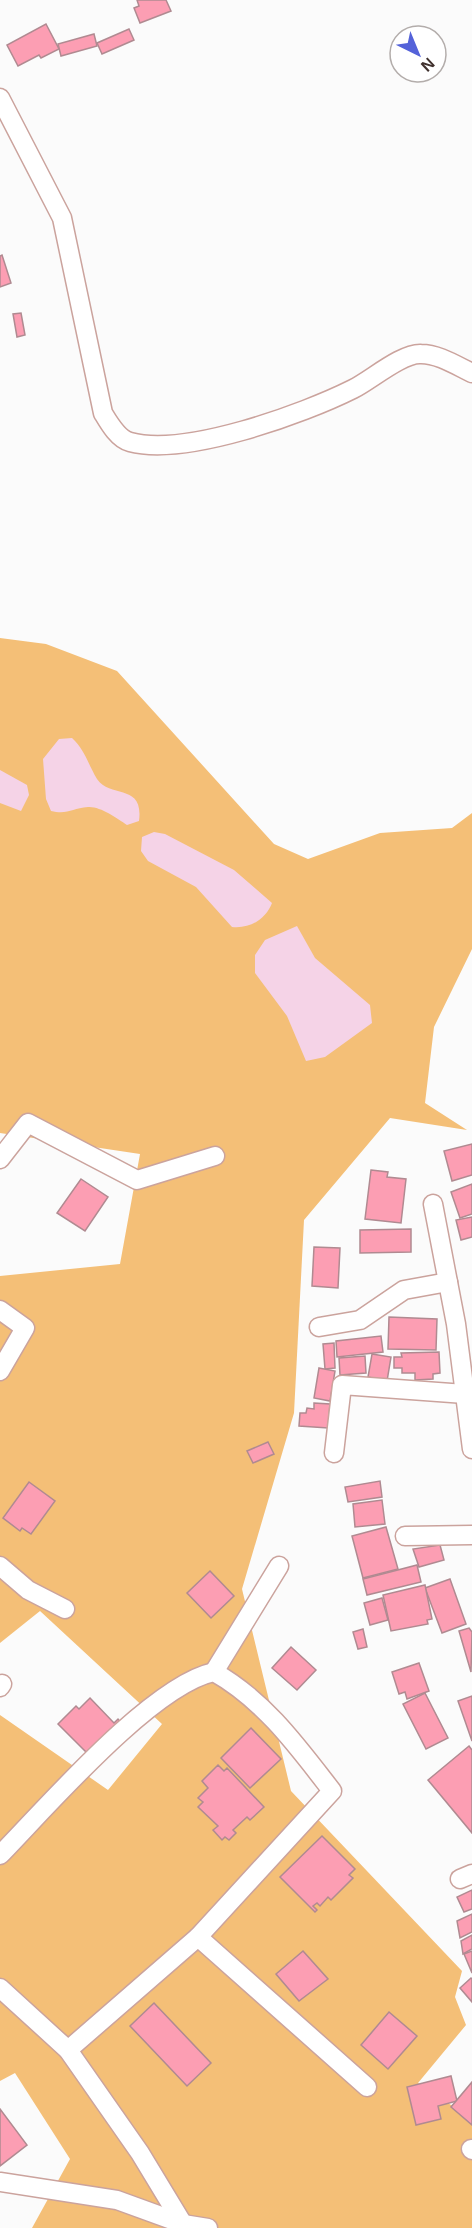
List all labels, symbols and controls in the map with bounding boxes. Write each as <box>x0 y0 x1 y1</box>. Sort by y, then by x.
north arrow <box>388 24 448 84</box>
text: N <box>418 54 438 75</box>

